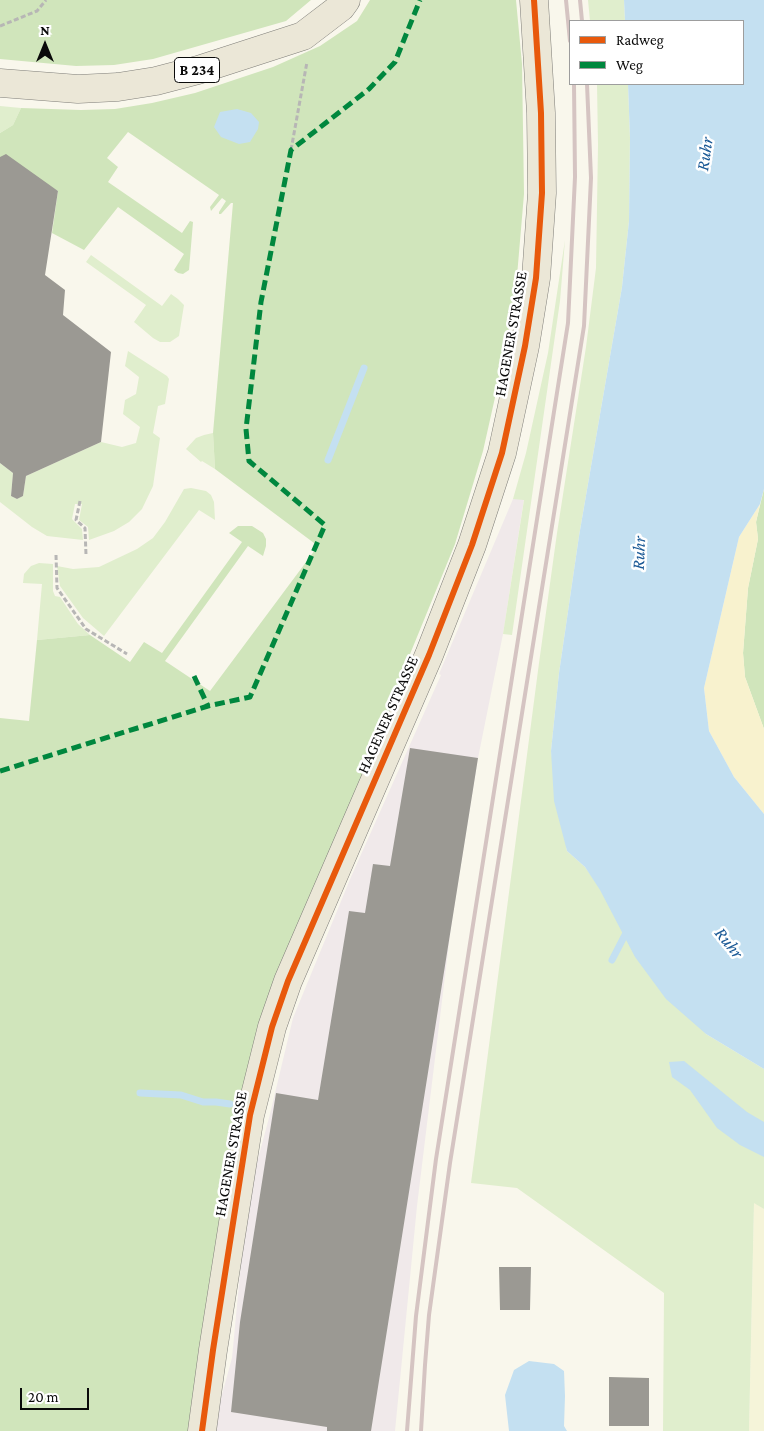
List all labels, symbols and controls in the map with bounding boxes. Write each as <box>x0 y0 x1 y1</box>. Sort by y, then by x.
north arrow <box>20 20 70 70</box>
legend <box>569 20 744 85</box>
text: N <box>40 22 50 38</box>
text: Radweg <box>616 32 664 48</box>
text: Weg <box>616 57 643 73</box>
road number: B 234 <box>174 58 220 82</box>
water label: Ruhr <box>692 136 718 172</box>
street label: HAGENER STRASSE <box>491 270 531 398</box>
water label: Ruhr <box>627 536 651 570</box>
street label: HAGENER STRASSE <box>353 653 423 777</box>
water label: Ruhr <box>710 923 748 963</box>
street label: HAGENER STRASSE <box>211 1090 251 1218</box>
scale bar <box>22 1378 91 1410</box>
text: 20 m <box>28 1389 59 1405</box>

